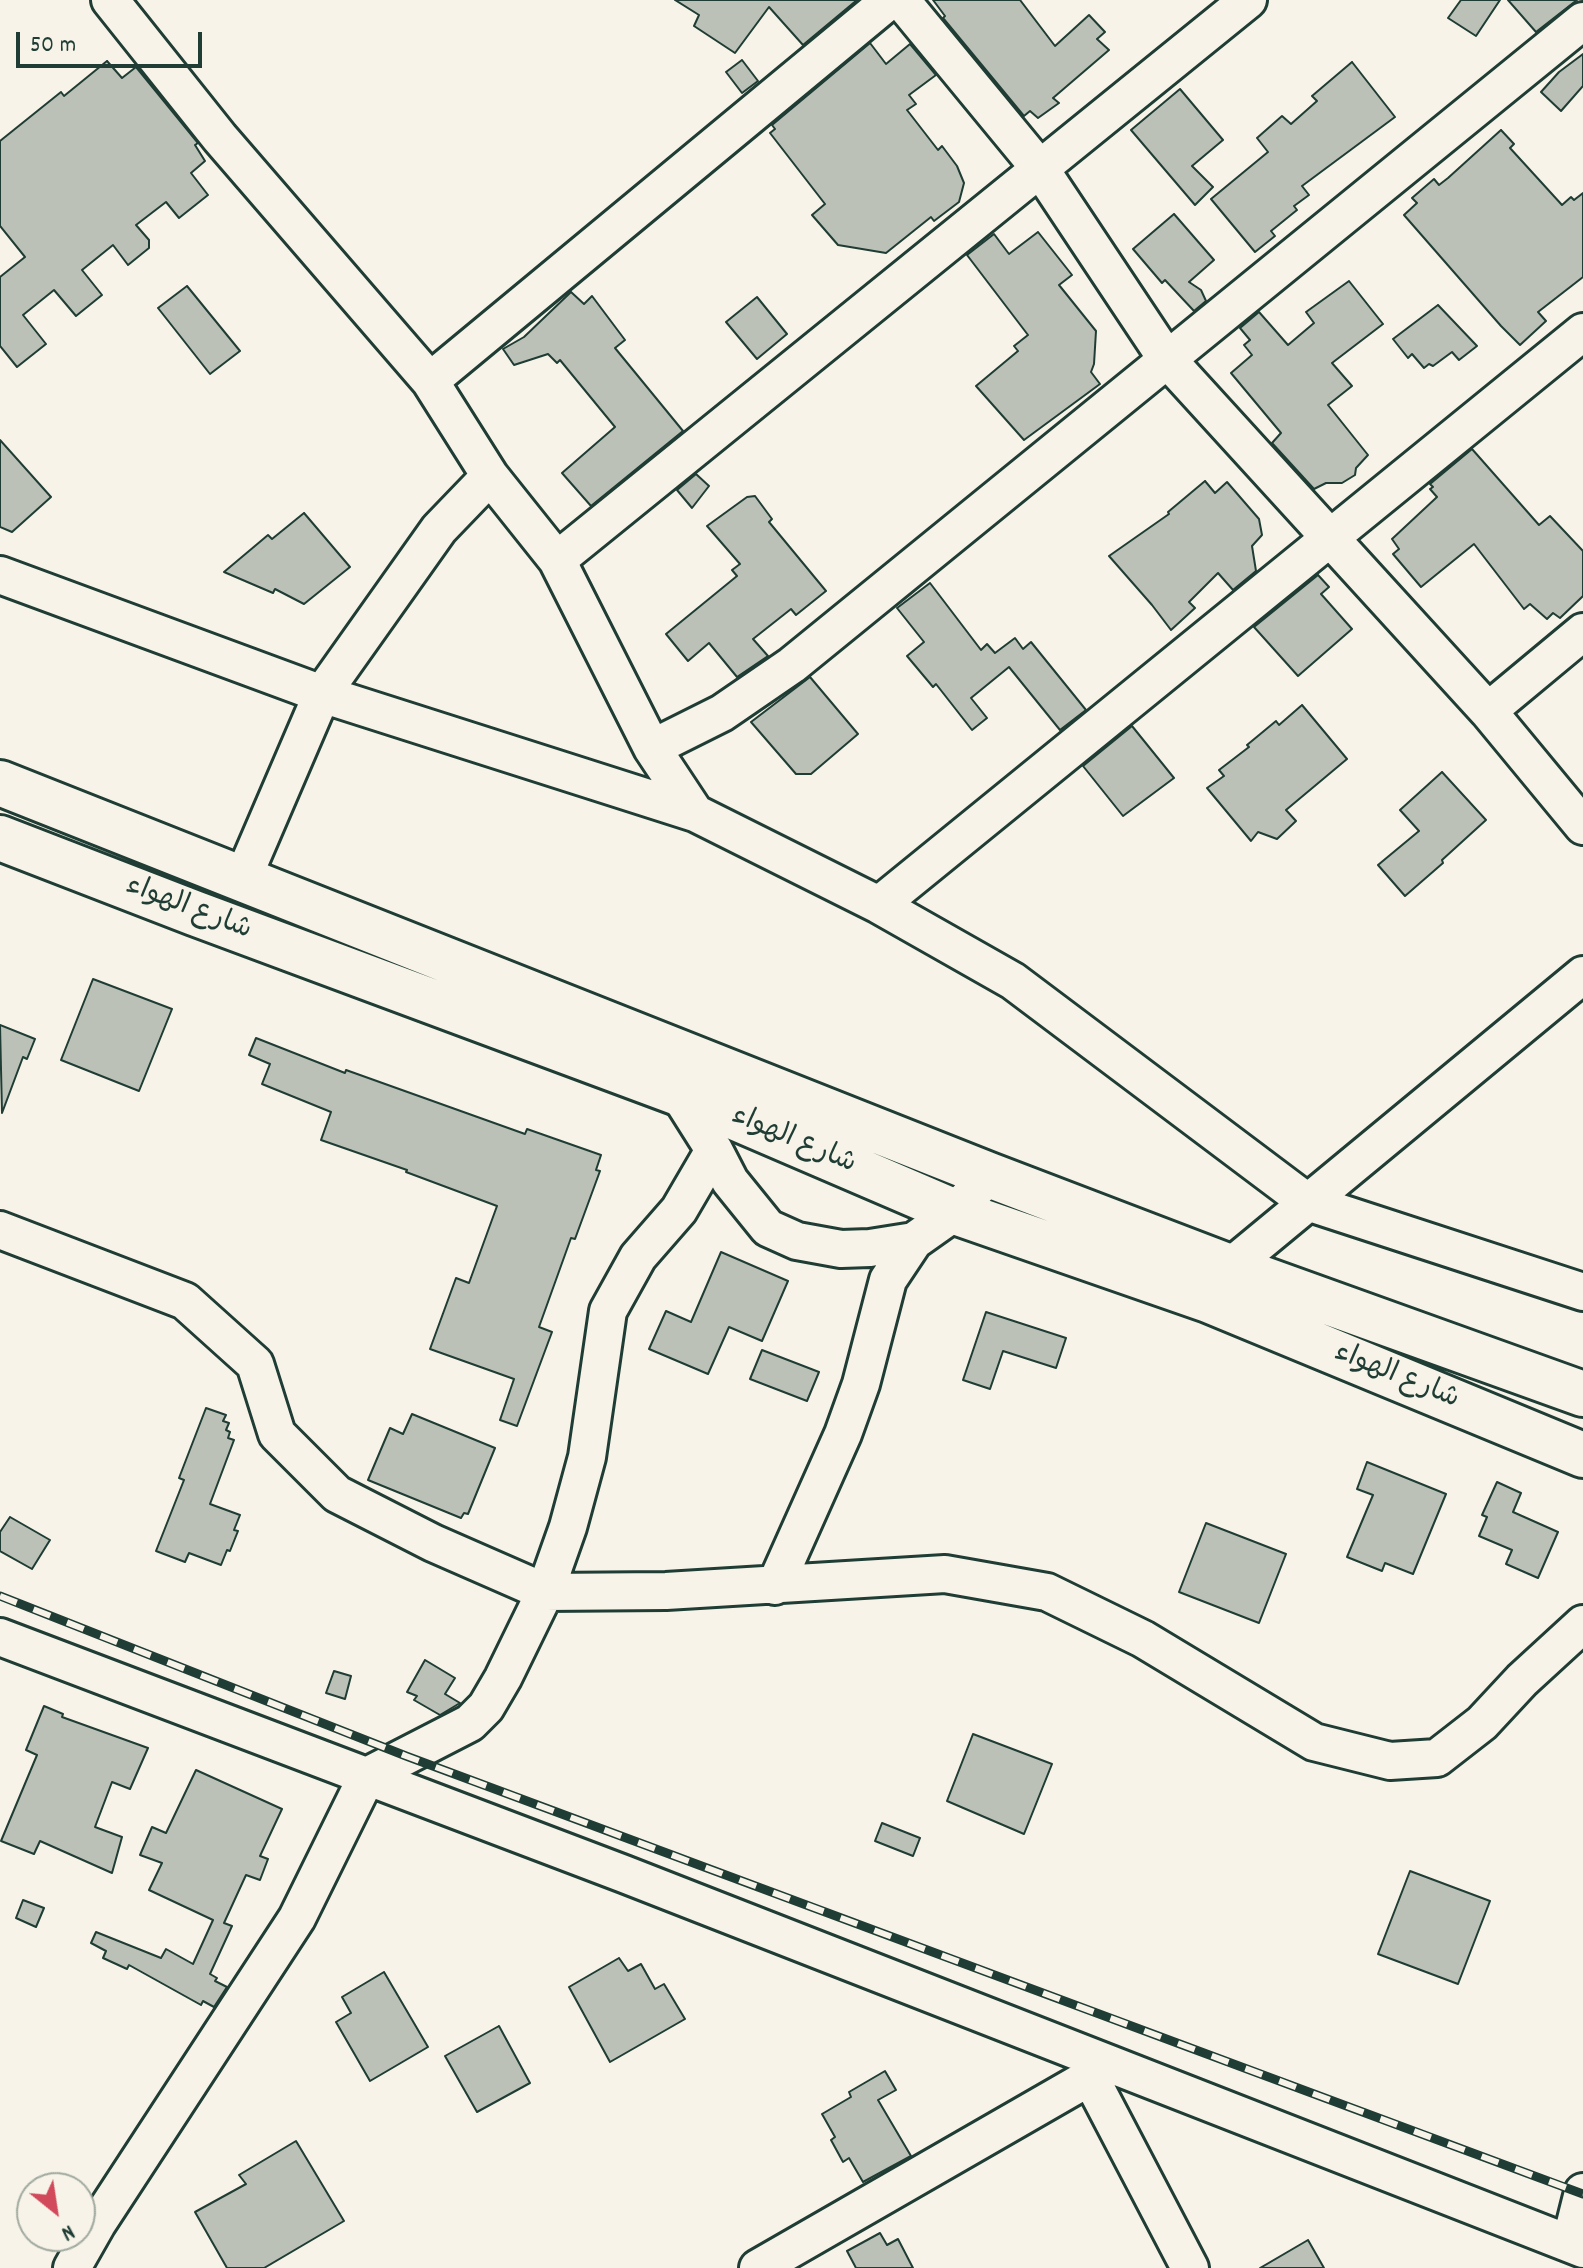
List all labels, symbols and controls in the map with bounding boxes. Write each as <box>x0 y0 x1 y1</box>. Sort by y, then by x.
scale bar <box>20 16 206 66</box>
text: 50 m <box>30 29 76 63</box>
street label: شارع الهواء <box>120 871 256 949</box>
street label: شارع الهواء <box>726 1101 860 1183</box>
street label: شارع الهواء <box>1329 1338 1463 1418</box>
north arrow <box>16 2172 96 2252</box>
text: N <box>55 2215 80 2248</box>

